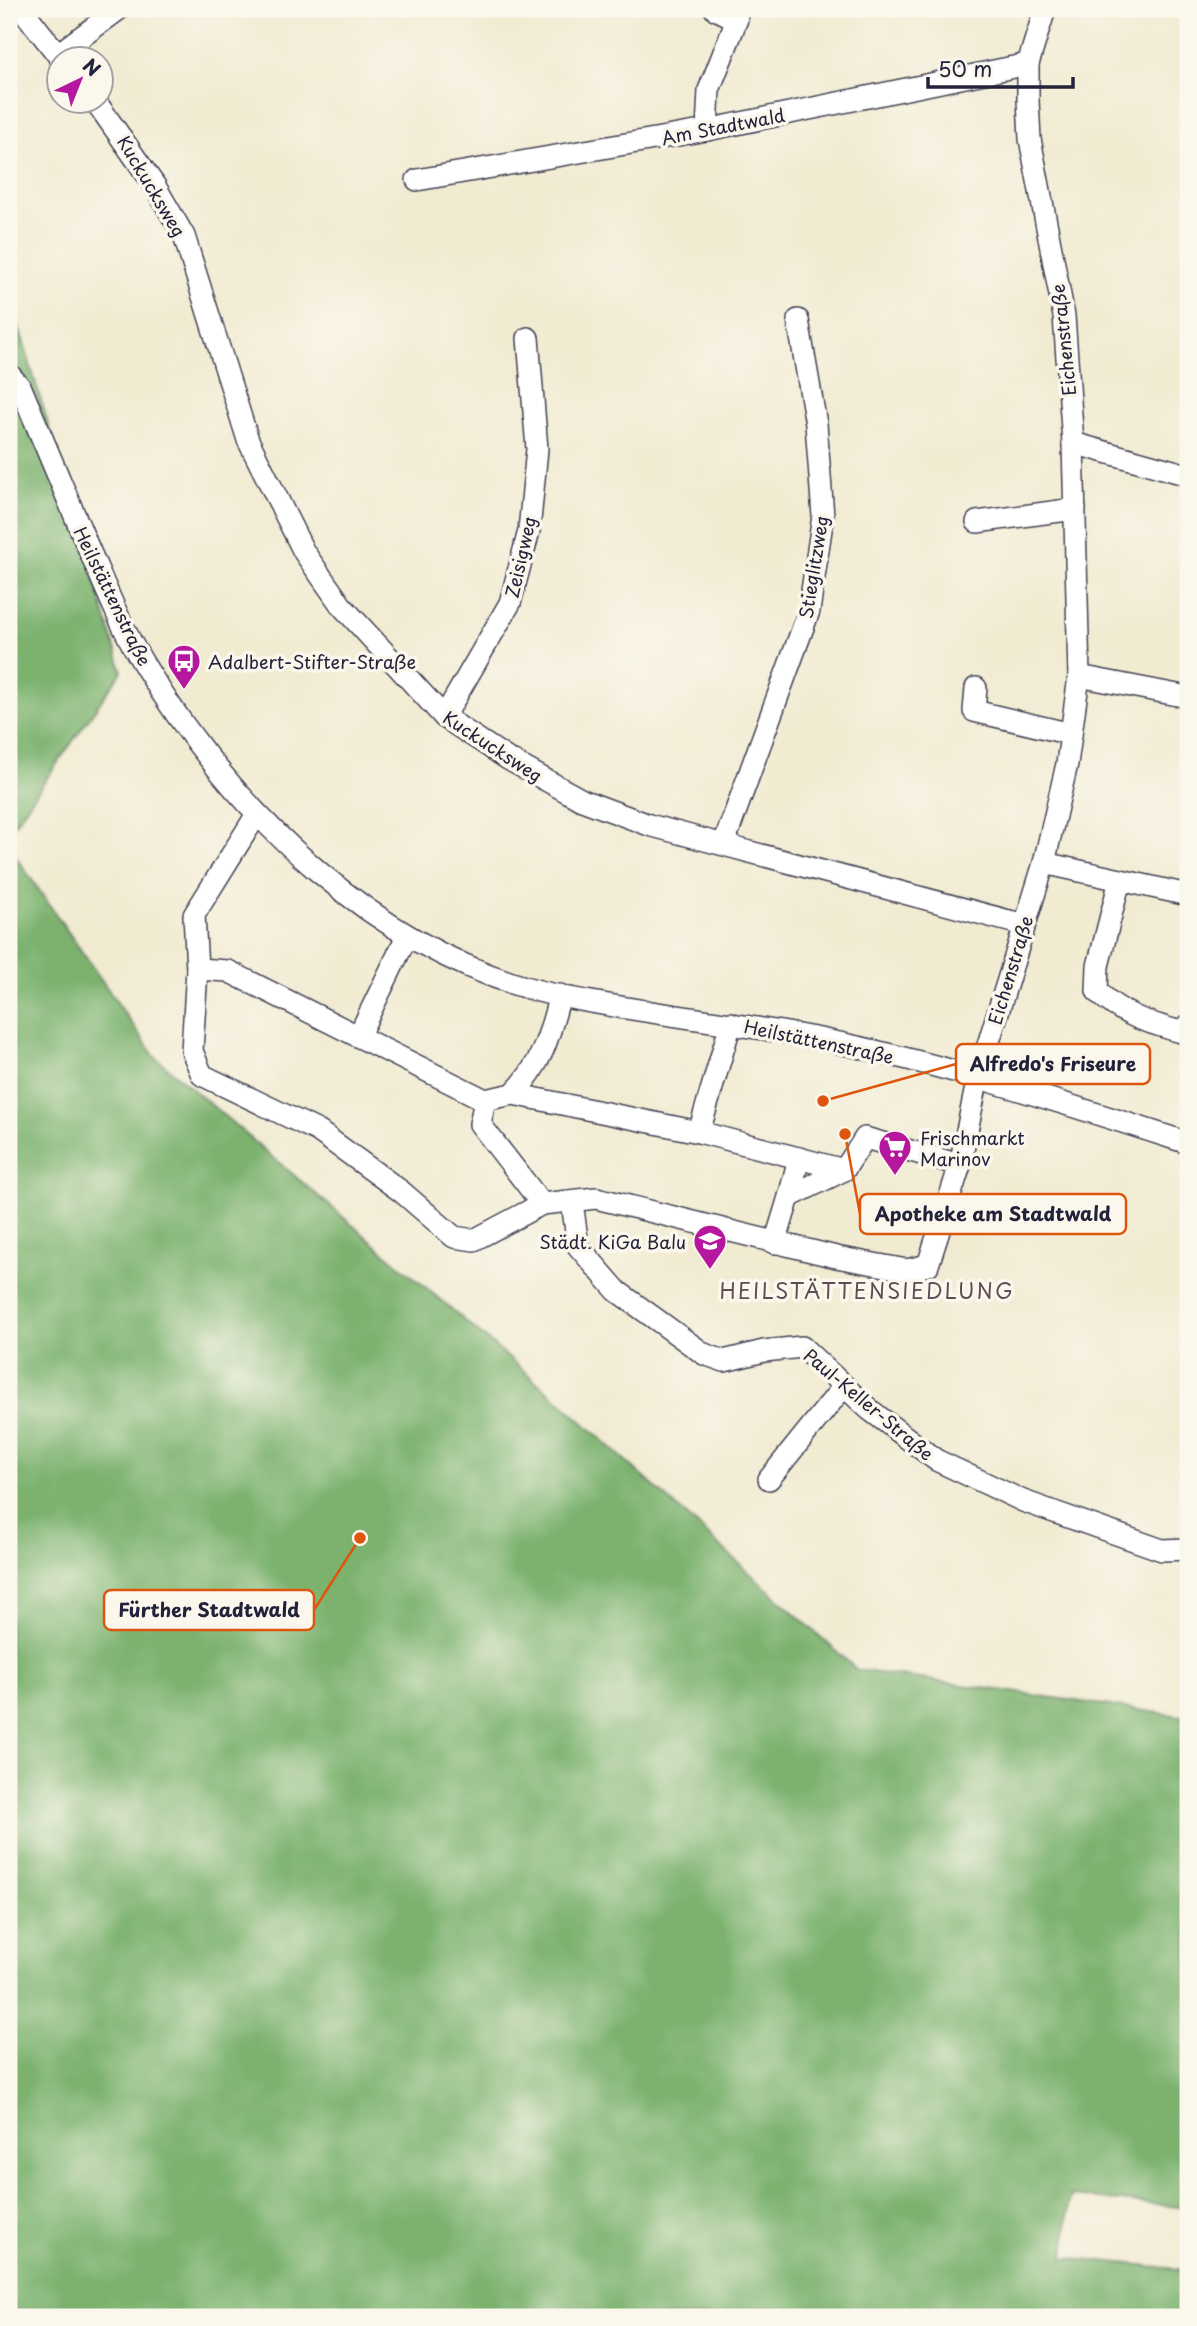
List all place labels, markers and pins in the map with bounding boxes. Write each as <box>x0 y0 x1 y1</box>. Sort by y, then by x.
bus stop icon: Adalbert-Stifter-Straße <box>165 642 203 691</box>
place label: Adalbert-Stifter-Straße <box>208 648 416 675</box>
callout: Alfredo's Friseure <box>956 1044 1150 1084</box>
place label: Frischmarkt Marinov <box>920 1124 1025 1172</box>
supermarket icon: Frischmarkt Marinov <box>876 1128 914 1177</box>
callout: Apotheke am Stadtwald <box>860 1194 1126 1234</box>
school or university icon: Städt. KiGa Balu <box>691 1222 729 1271</box>
place label: Städt. KiGa Balu <box>539 1228 686 1255</box>
callout: Fürther Stadtwald <box>104 1590 314 1630</box>

